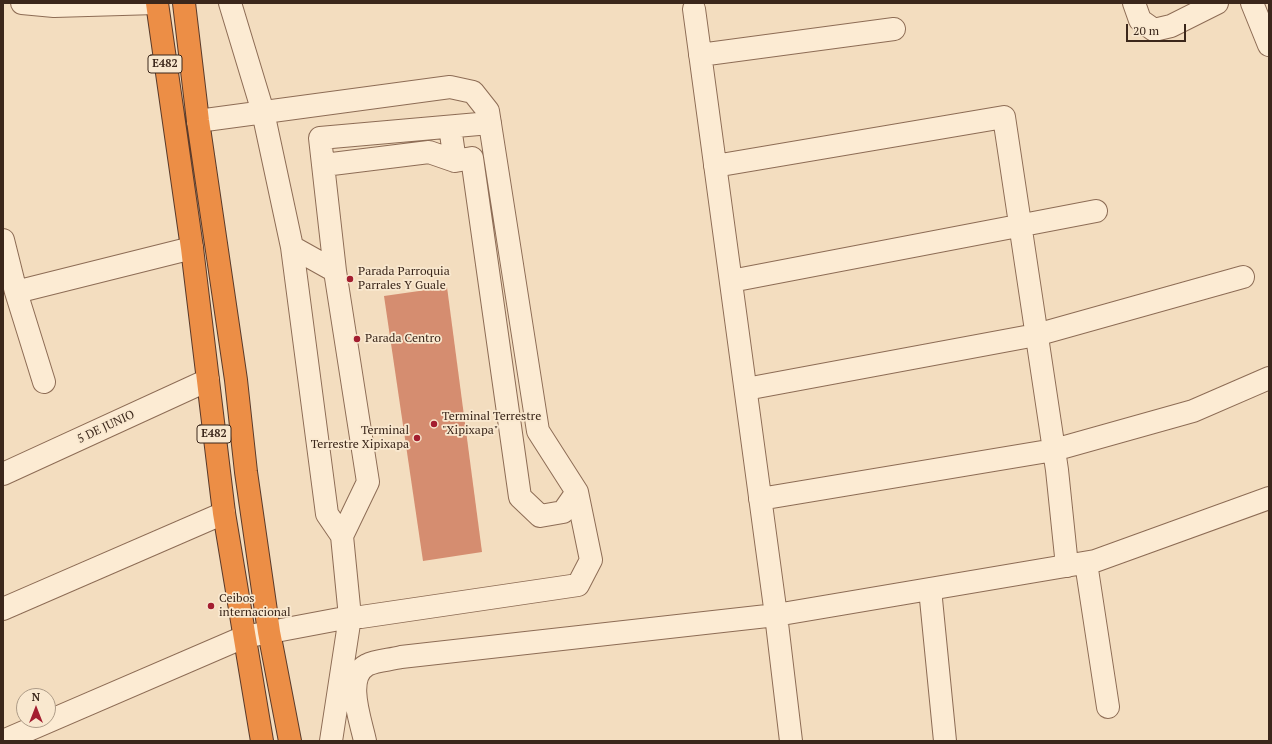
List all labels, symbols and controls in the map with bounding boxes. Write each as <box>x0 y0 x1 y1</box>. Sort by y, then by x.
scale bar <box>1128 16 1188 42</box>
text: 20 m <box>1133 23 1159 38</box>
road number: E482 <box>148 55 182 73</box>
place label: Parada Parroquia Parrales Y Guale <box>358 265 450 293</box>
marker: Parada Parroquia Parrales Y Guale <box>345 274 355 284</box>
place label: Parada Centro <box>365 332 441 346</box>
marker: Parada Centro <box>352 334 362 344</box>
street label: 5 DE JUNIO <box>75 407 137 447</box>
place label: Terminal Terrestre "Xipixapa" <box>442 410 541 438</box>
marker: Terminal Terrestre "Xipixapa" <box>429 419 439 429</box>
place label: Terminal Terrestre Xipixapa <box>311 424 409 452</box>
road number: E482 <box>197 425 231 443</box>
marker: Terminal Terrestre Xipixapa <box>412 433 422 443</box>
place label: Ceibos internacional <box>219 592 291 620</box>
marker: Ceibos internacional <box>206 601 216 611</box>
north arrow <box>16 688 56 728</box>
text: N <box>32 690 40 704</box>

